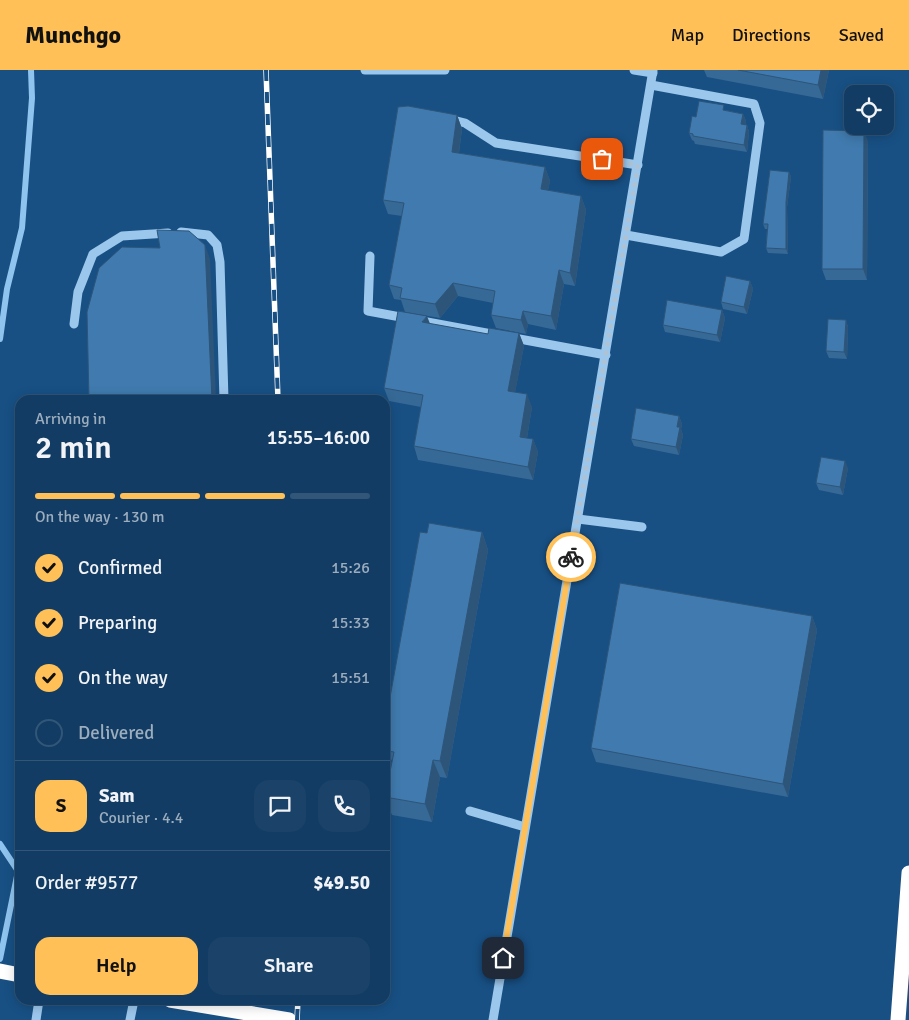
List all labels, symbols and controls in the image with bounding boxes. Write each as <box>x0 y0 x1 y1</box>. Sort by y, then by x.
text: Munchgo <box>25 20 121 50</box>
text: Map <box>671 24 704 46</box>
text: Directions <box>732 24 811 46</box>
text: Saved <box>839 24 884 46</box>
map controls <box>844 85 894 135</box>
button: locate <box>844 85 894 135</box>
pin <box>581 138 623 180</box>
icon: bag <box>588 145 616 173</box>
text: Arriving in <box>35 409 106 429</box>
text: 15:55–16:00 <box>267 426 370 450</box>
text: 2 min <box>35 428 112 467</box>
text: On the way · 130 m <box>35 507 165 527</box>
courier <box>546 532 596 582</box>
icon: bike <box>557 543 585 571</box>
icon: check <box>35 554 63 582</box>
text: Confirmed <box>78 556 162 580</box>
text: 15:26 <box>331 558 370 578</box>
icon: check <box>35 609 63 637</box>
text: Preparing <box>78 611 157 635</box>
text: 15:33 <box>331 613 370 633</box>
icon: check <box>35 664 63 692</box>
text: On the way <box>78 666 168 690</box>
text: 15:51 <box>331 668 370 688</box>
text: Delivered <box>78 721 154 745</box>
button: chat <box>254 780 306 832</box>
button: phone <box>318 780 370 832</box>
text: Sam <box>99 784 135 808</box>
text: S <box>56 794 66 818</box>
text: Courier · 4.4 <box>99 808 183 828</box>
text: Order #9577 <box>35 871 138 895</box>
text: $49.50 <box>313 871 370 895</box>
button: Help <box>35 937 198 995</box>
button: Share <box>208 937 370 995</box>
pin <box>482 937 524 979</box>
icon: home <box>489 944 517 972</box>

